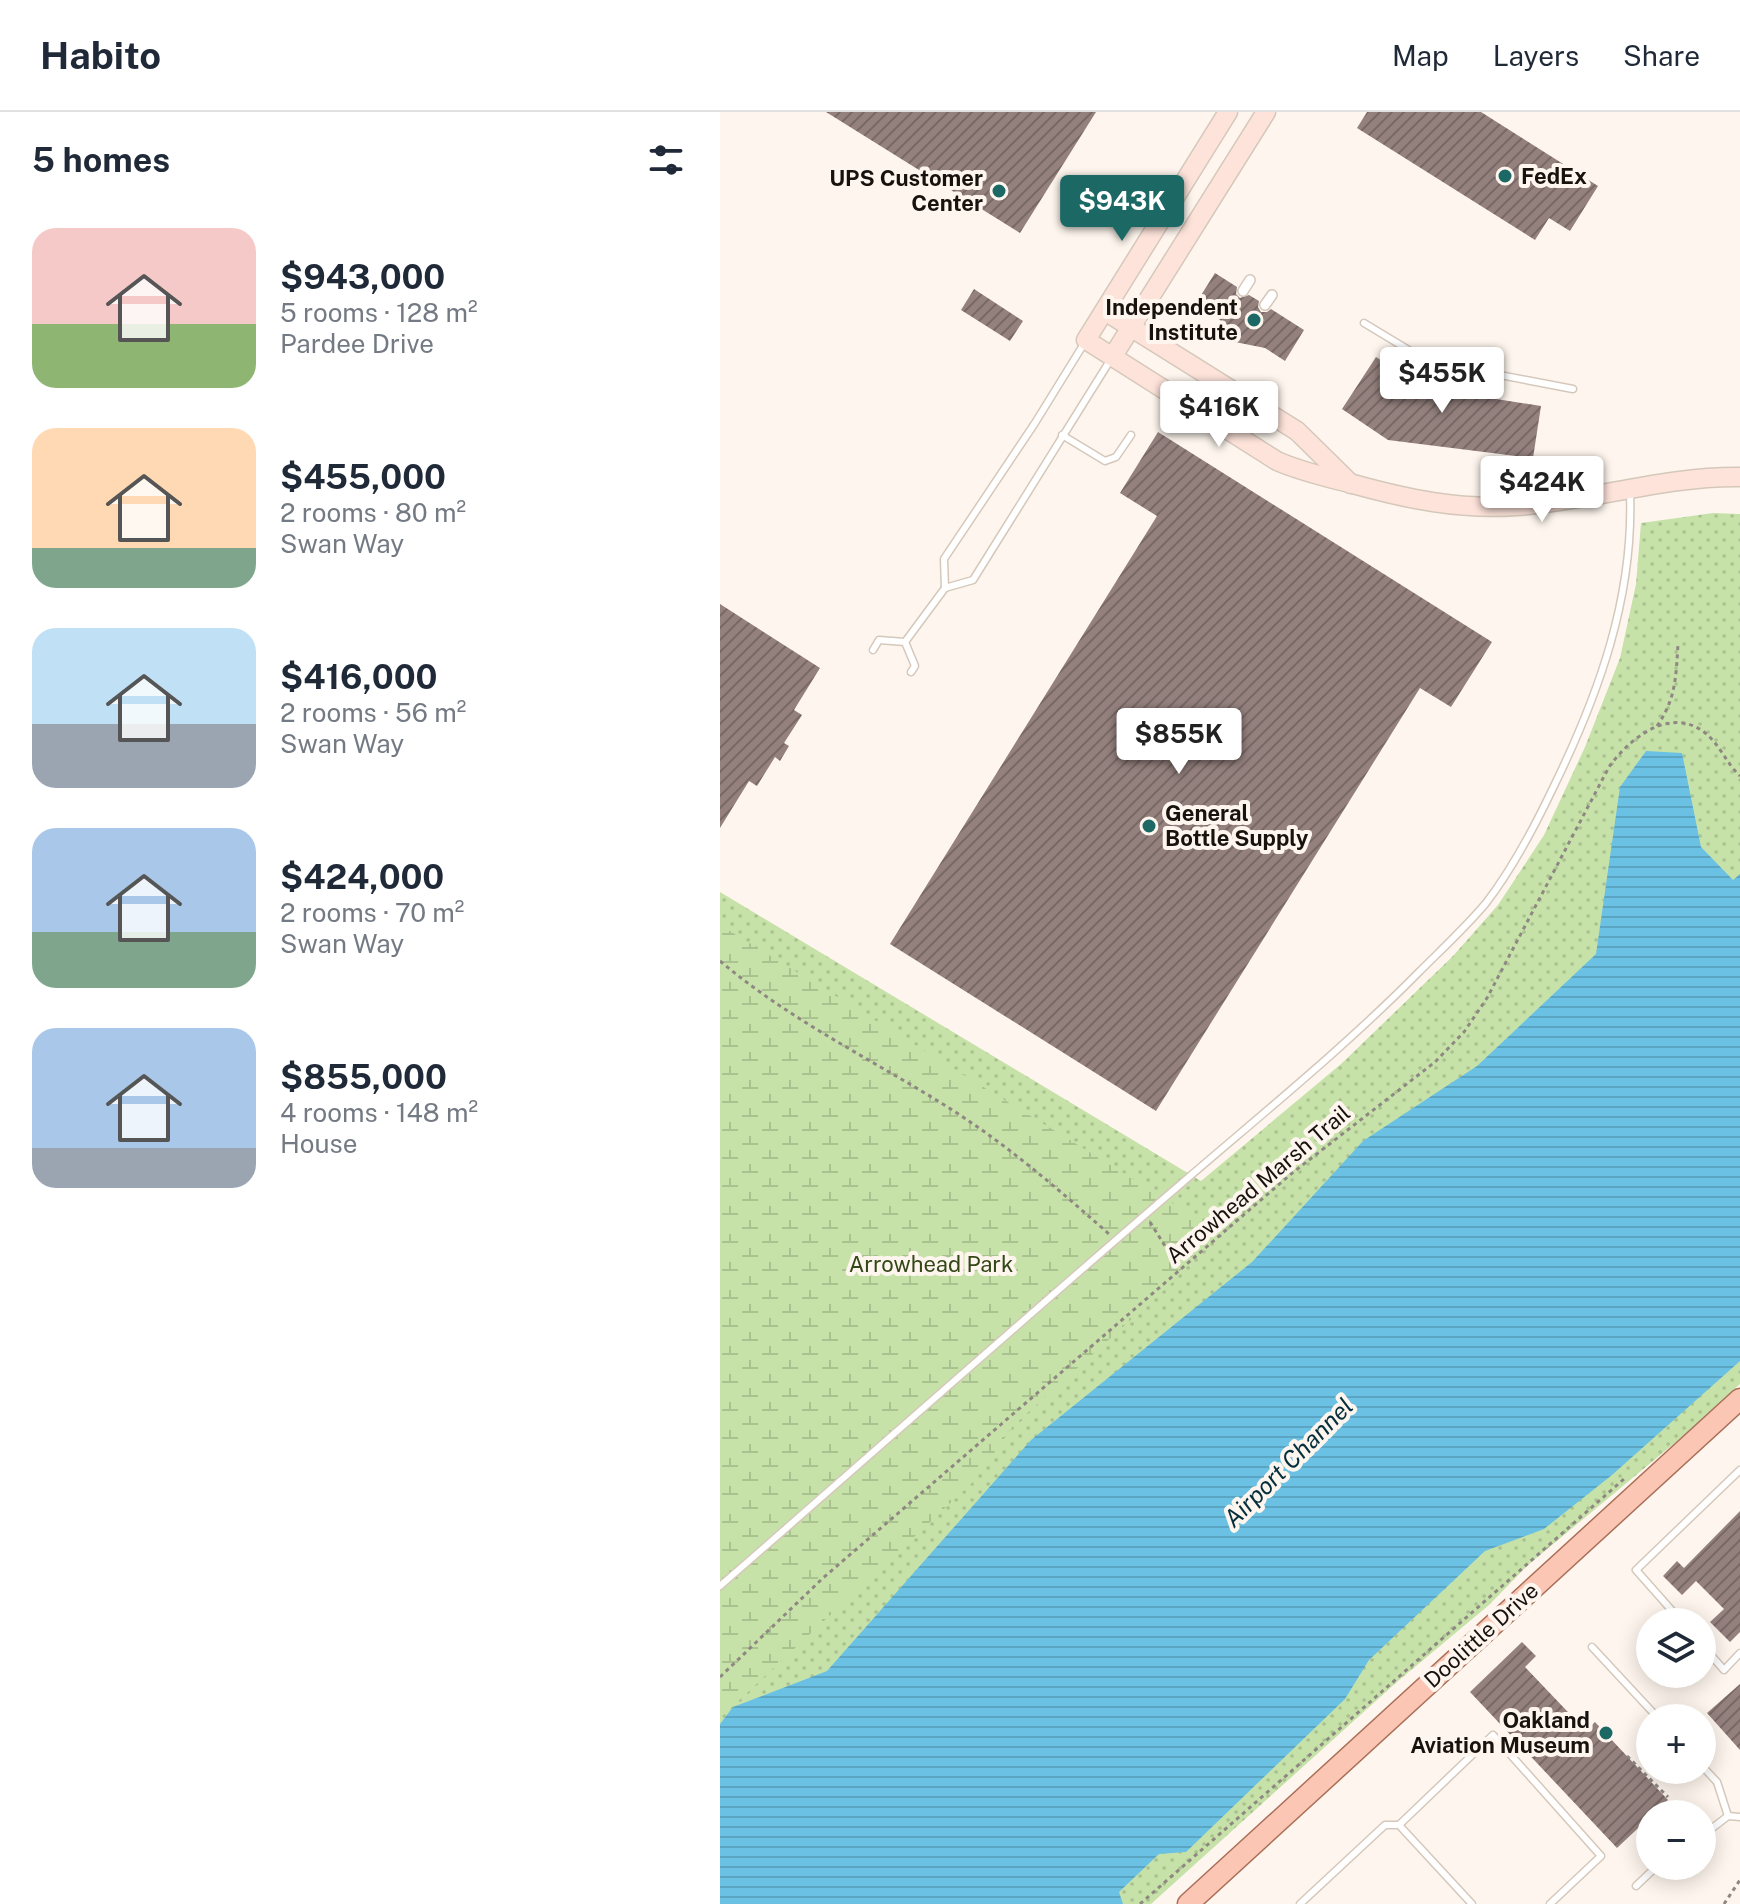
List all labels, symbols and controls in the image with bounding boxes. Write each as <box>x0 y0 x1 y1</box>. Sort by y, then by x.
text: Habito <box>40 33 161 78</box>
text: Map <box>1392 39 1449 72</box>
text: Layers <box>1493 39 1579 72</box>
text: Share <box>1623 39 1700 72</box>
icon: filters <box>644 138 688 182</box>
text: 5 homes <box>32 140 170 180</box>
place label: FedEx <box>1521 163 1587 189</box>
place label: UPS Customer Center <box>829 165 983 216</box>
marker: FedEx <box>1496 167 1514 185</box>
pin: $943K <box>1066 175 1178 243</box>
marker: UPS Customer Center <box>990 182 1008 200</box>
text: $943K <box>1078 185 1166 216</box>
text: $943,000 <box>280 257 445 297</box>
icon: home <box>96 260 192 356</box>
place label: Independent Institute <box>1105 294 1238 345</box>
text: 5 rooms · 128 m² <box>280 297 477 328</box>
marker: Independent Institute <box>1245 311 1263 329</box>
text: Pardee Drive <box>280 328 434 359</box>
pin: $455K <box>1386 347 1498 415</box>
text: $455K <box>1398 357 1486 388</box>
pin: $416K <box>1163 381 1275 449</box>
text: $416K <box>1178 391 1260 422</box>
pin: $424K <box>1486 456 1598 524</box>
text: $455,000 <box>280 457 446 497</box>
icon: home <box>96 460 192 556</box>
text: $424K <box>1499 466 1585 497</box>
text: 2 rooms · 80 m² <box>280 497 466 528</box>
text: Swan Way <box>280 528 404 559</box>
text: $416,000 <box>280 657 437 697</box>
icon: home <box>96 660 192 756</box>
text: 2 rooms · 56 m² <box>280 697 466 728</box>
pin: $855K <box>1123 708 1235 776</box>
text: $855K <box>1135 718 1223 749</box>
text: Swan Way <box>280 728 404 759</box>
place label: General Bottle Supply <box>1165 800 1309 851</box>
marker: General Bottle Supply <box>1140 817 1158 835</box>
text: $424,000 <box>280 857 444 897</box>
icon: home <box>96 860 192 956</box>
text: 2 rooms · 70 m² <box>280 897 464 928</box>
text: Swan Way <box>280 928 404 959</box>
text: $855,000 <box>280 1057 447 1097</box>
icon: home <box>96 1060 192 1156</box>
text: 4 rooms · 148 m² <box>280 1097 478 1128</box>
street label: Arrowhead Marsh Trail <box>1161 1099 1355 1269</box>
text: House <box>280 1128 357 1159</box>
park label: Arrowhead Park <box>849 1251 1013 1277</box>
water label: Airport Channel <box>1218 1392 1358 1532</box>
street label: Doolittle Drive <box>1419 1577 1543 1693</box>
map controls <box>1636 1608 1716 1880</box>
button: layers <box>1636 1608 1716 1688</box>
button: + <box>1636 1704 1716 1784</box>
place label: Oakland Aviation Museum <box>1410 1707 1590 1758</box>
marker: Oakland Aviation Museum <box>1597 1724 1615 1742</box>
button: − <box>1636 1800 1716 1880</box>

